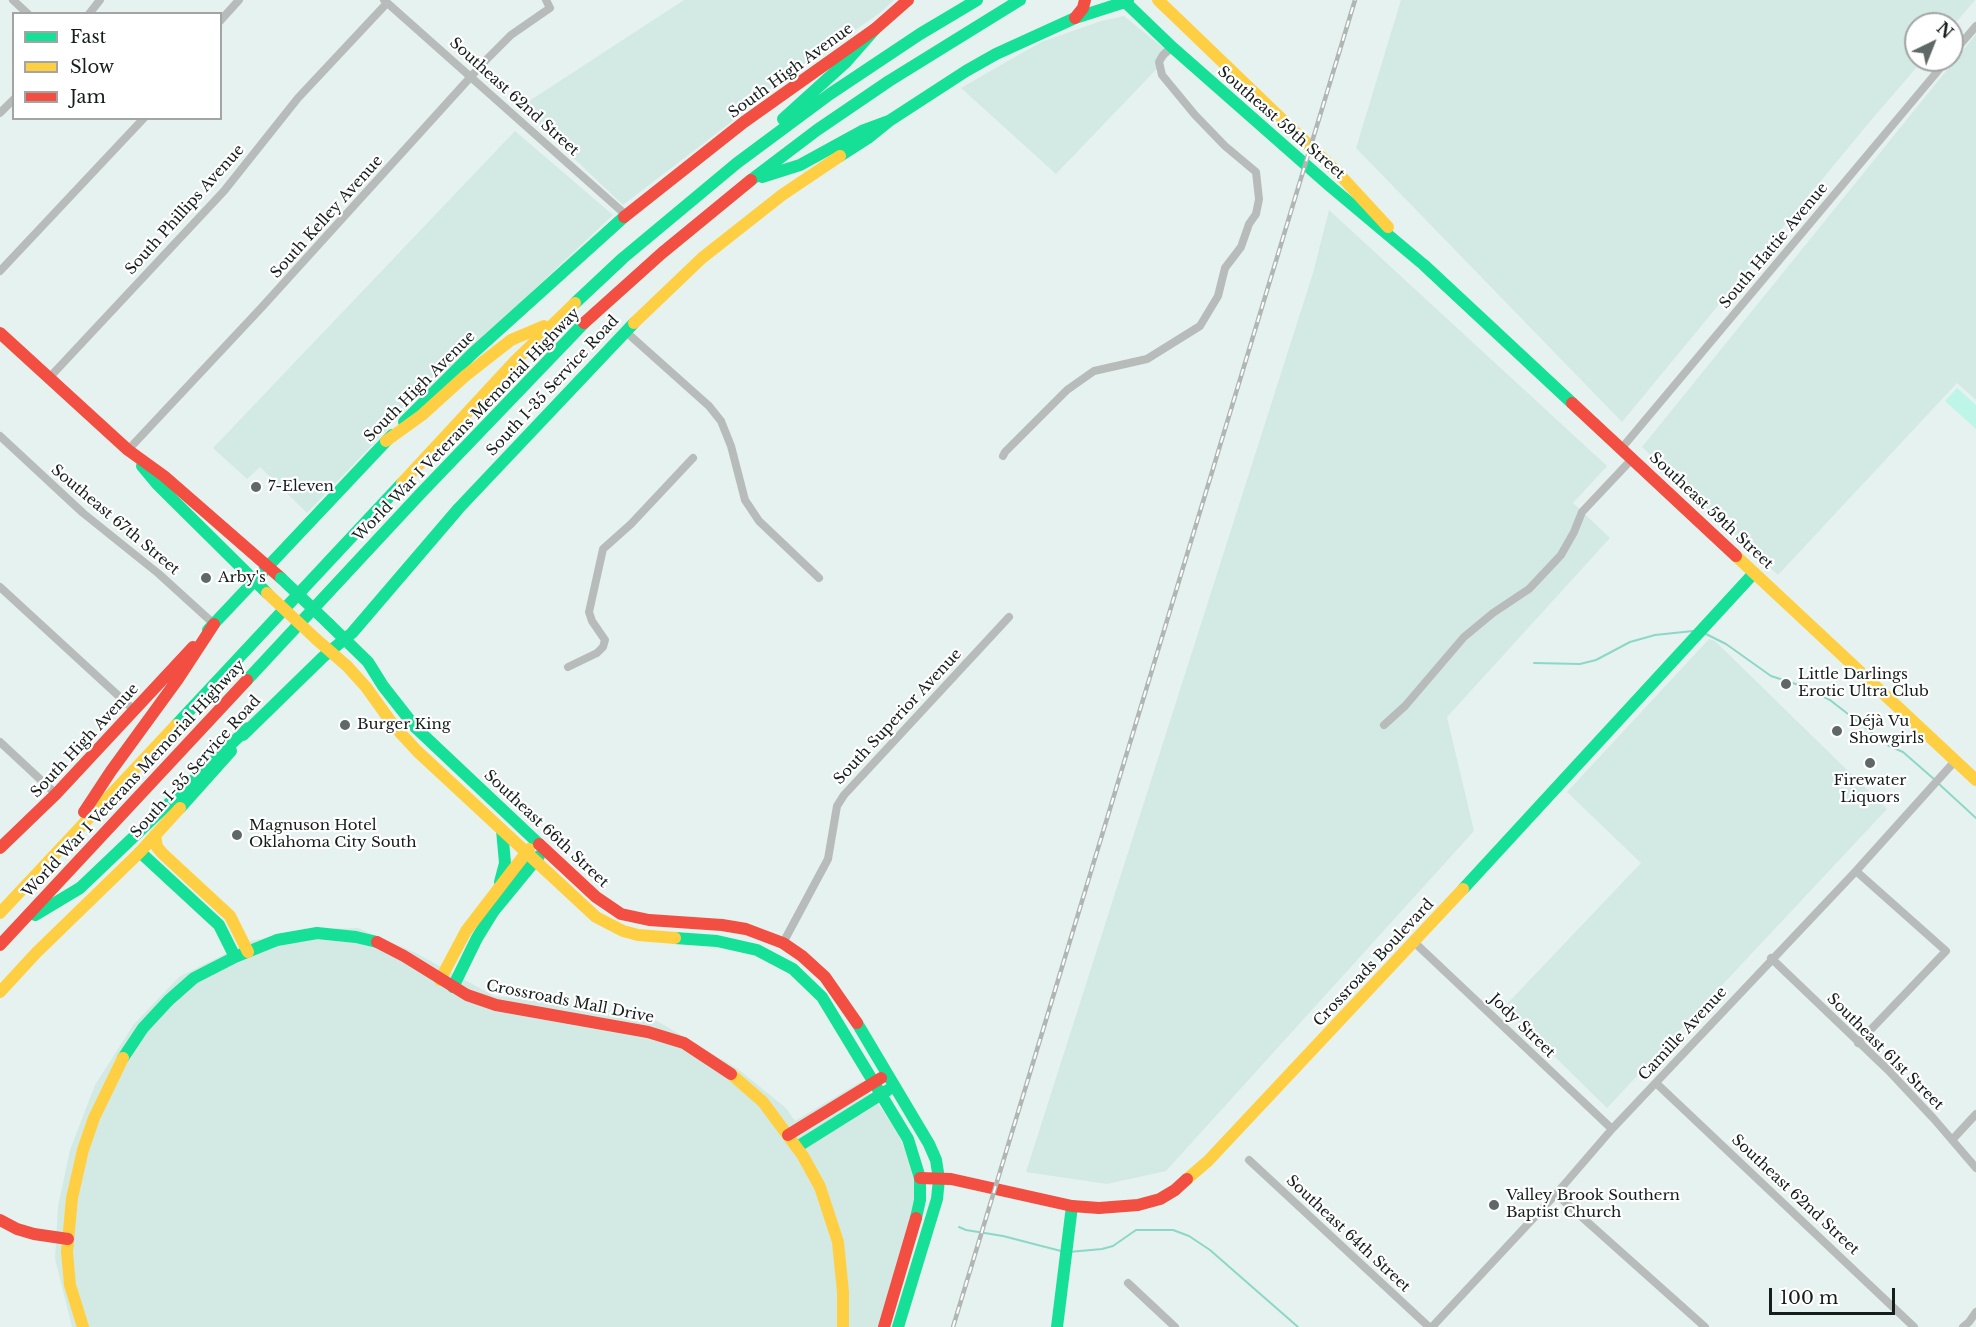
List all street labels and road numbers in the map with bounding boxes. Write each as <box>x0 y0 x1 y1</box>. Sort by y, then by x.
street label: South High Avenue <box>725 20 857 122</box>
street label: Southeast 62nd Street <box>446 34 582 160</box>
street label: Southeast 59th Street <box>1214 63 1348 183</box>
street label: South Phillips Avenue <box>122 141 248 279</box>
street label: South Kelley Avenue <box>267 152 387 282</box>
street label: South Hattie Avenue <box>1716 180 1832 312</box>
street label: World War I Veterans Memorial Highway <box>350 304 584 546</box>
street label: South I-35 Service Road <box>483 312 623 460</box>
street label: South High Avenue <box>361 328 479 446</box>
street label: Southeast 59th Street <box>1645 449 1777 573</box>
street label: Southeast 67th Street <box>47 461 183 579</box>
street label: South Superior Avenue <box>830 645 966 789</box>
street label: World War I Veterans Memorial Highway <box>19 657 249 901</box>
street label: South High Avenue <box>27 680 143 802</box>
street label: South I-35 Service Road <box>127 692 265 842</box>
street label: Southeast 66th Street <box>480 767 612 891</box>
street label: Crossroads Boulevard <box>1310 895 1438 1031</box>
street label: Crossroads Mall Drive <box>485 977 655 1027</box>
street label: Camille Avenue <box>1635 983 1731 1085</box>
street label: Jody Street <box>1485 990 1559 1062</box>
street label: Southeast 61st Street <box>1823 990 1947 1114</box>
street label: Southeast 62nd Street <box>1727 1131 1863 1259</box>
street label: Southeast 64th Street <box>1282 1172 1414 1296</box>

